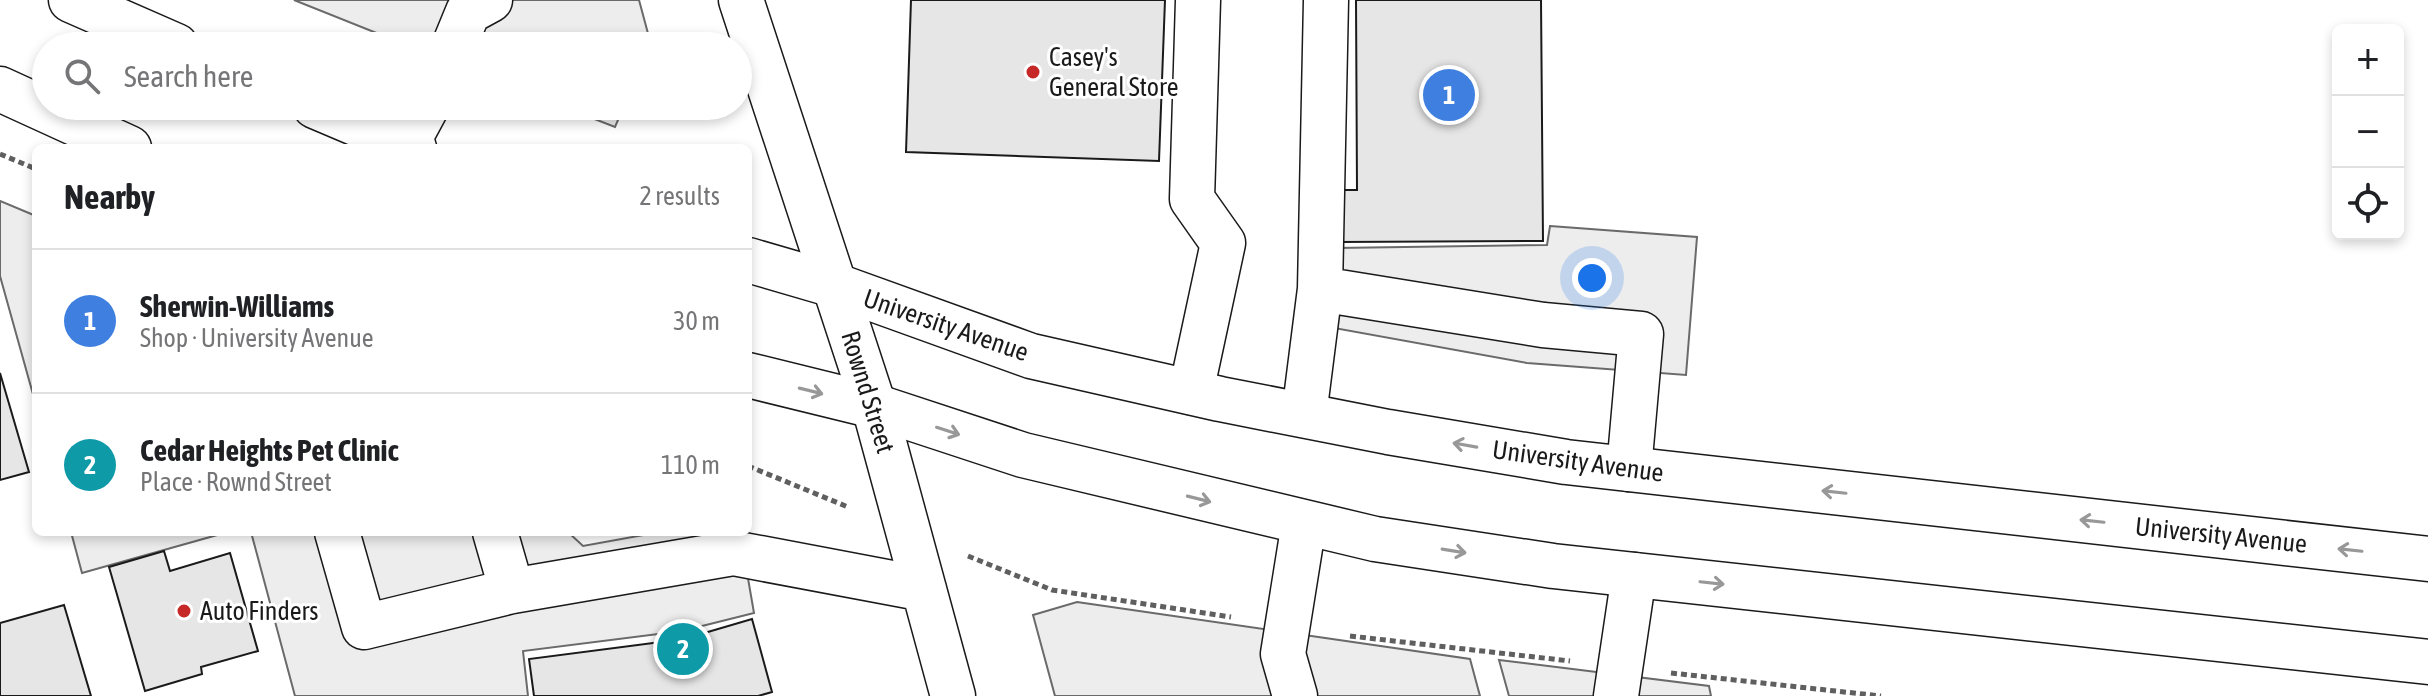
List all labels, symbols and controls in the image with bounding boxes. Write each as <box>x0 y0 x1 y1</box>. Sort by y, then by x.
map controls <box>2332 24 2404 240</box>
button: + <box>2332 24 2404 96</box>
search box <box>32 32 752 120</box>
place label: Casey's General Store <box>1049 42 1179 102</box>
icon: search <box>60 54 104 98</box>
text: Search here <box>124 59 253 93</box>
marker: Casey's General Store <box>1024 63 1042 81</box>
pin: 1 <box>1423 65 1475 125</box>
button: − <box>2332 96 2404 168</box>
button: locate <box>2332 168 2404 240</box>
text: Nearby <box>64 177 155 216</box>
text: 2 results <box>639 181 720 211</box>
your location <box>1572 258 1612 298</box>
street label: University Avenue <box>859 283 1033 367</box>
text: Sherwin-Williams <box>140 289 334 323</box>
text: 1 <box>84 306 96 336</box>
text: 30 m <box>673 306 720 336</box>
text: Shop · University Avenue <box>140 323 374 353</box>
street label: Rownd Street <box>835 327 901 457</box>
one-way arrow <box>798 384 824 399</box>
one-way arrow <box>936 424 961 439</box>
text: Cedar Heights Pet Clinic <box>140 433 399 467</box>
street label: University Avenue <box>1490 434 1666 488</box>
one-way arrow <box>1453 437 1478 452</box>
text: 2 <box>84 450 96 480</box>
text: 110 m <box>661 450 720 480</box>
text: Place · Rownd Street <box>140 467 332 497</box>
one-way arrow <box>1821 484 1848 499</box>
one-way arrow <box>1186 492 1212 507</box>
street label: University Avenue <box>2134 511 2308 559</box>
one-way arrow <box>2079 513 2106 528</box>
one-way arrow <box>2338 542 2364 557</box>
one-way arrow <box>1441 544 1466 559</box>
one-way arrow <box>1698 576 1725 591</box>
place label: Auto Finders <box>200 596 318 626</box>
marker: Auto Finders <box>175 602 193 620</box>
pin: 2 <box>657 619 709 679</box>

